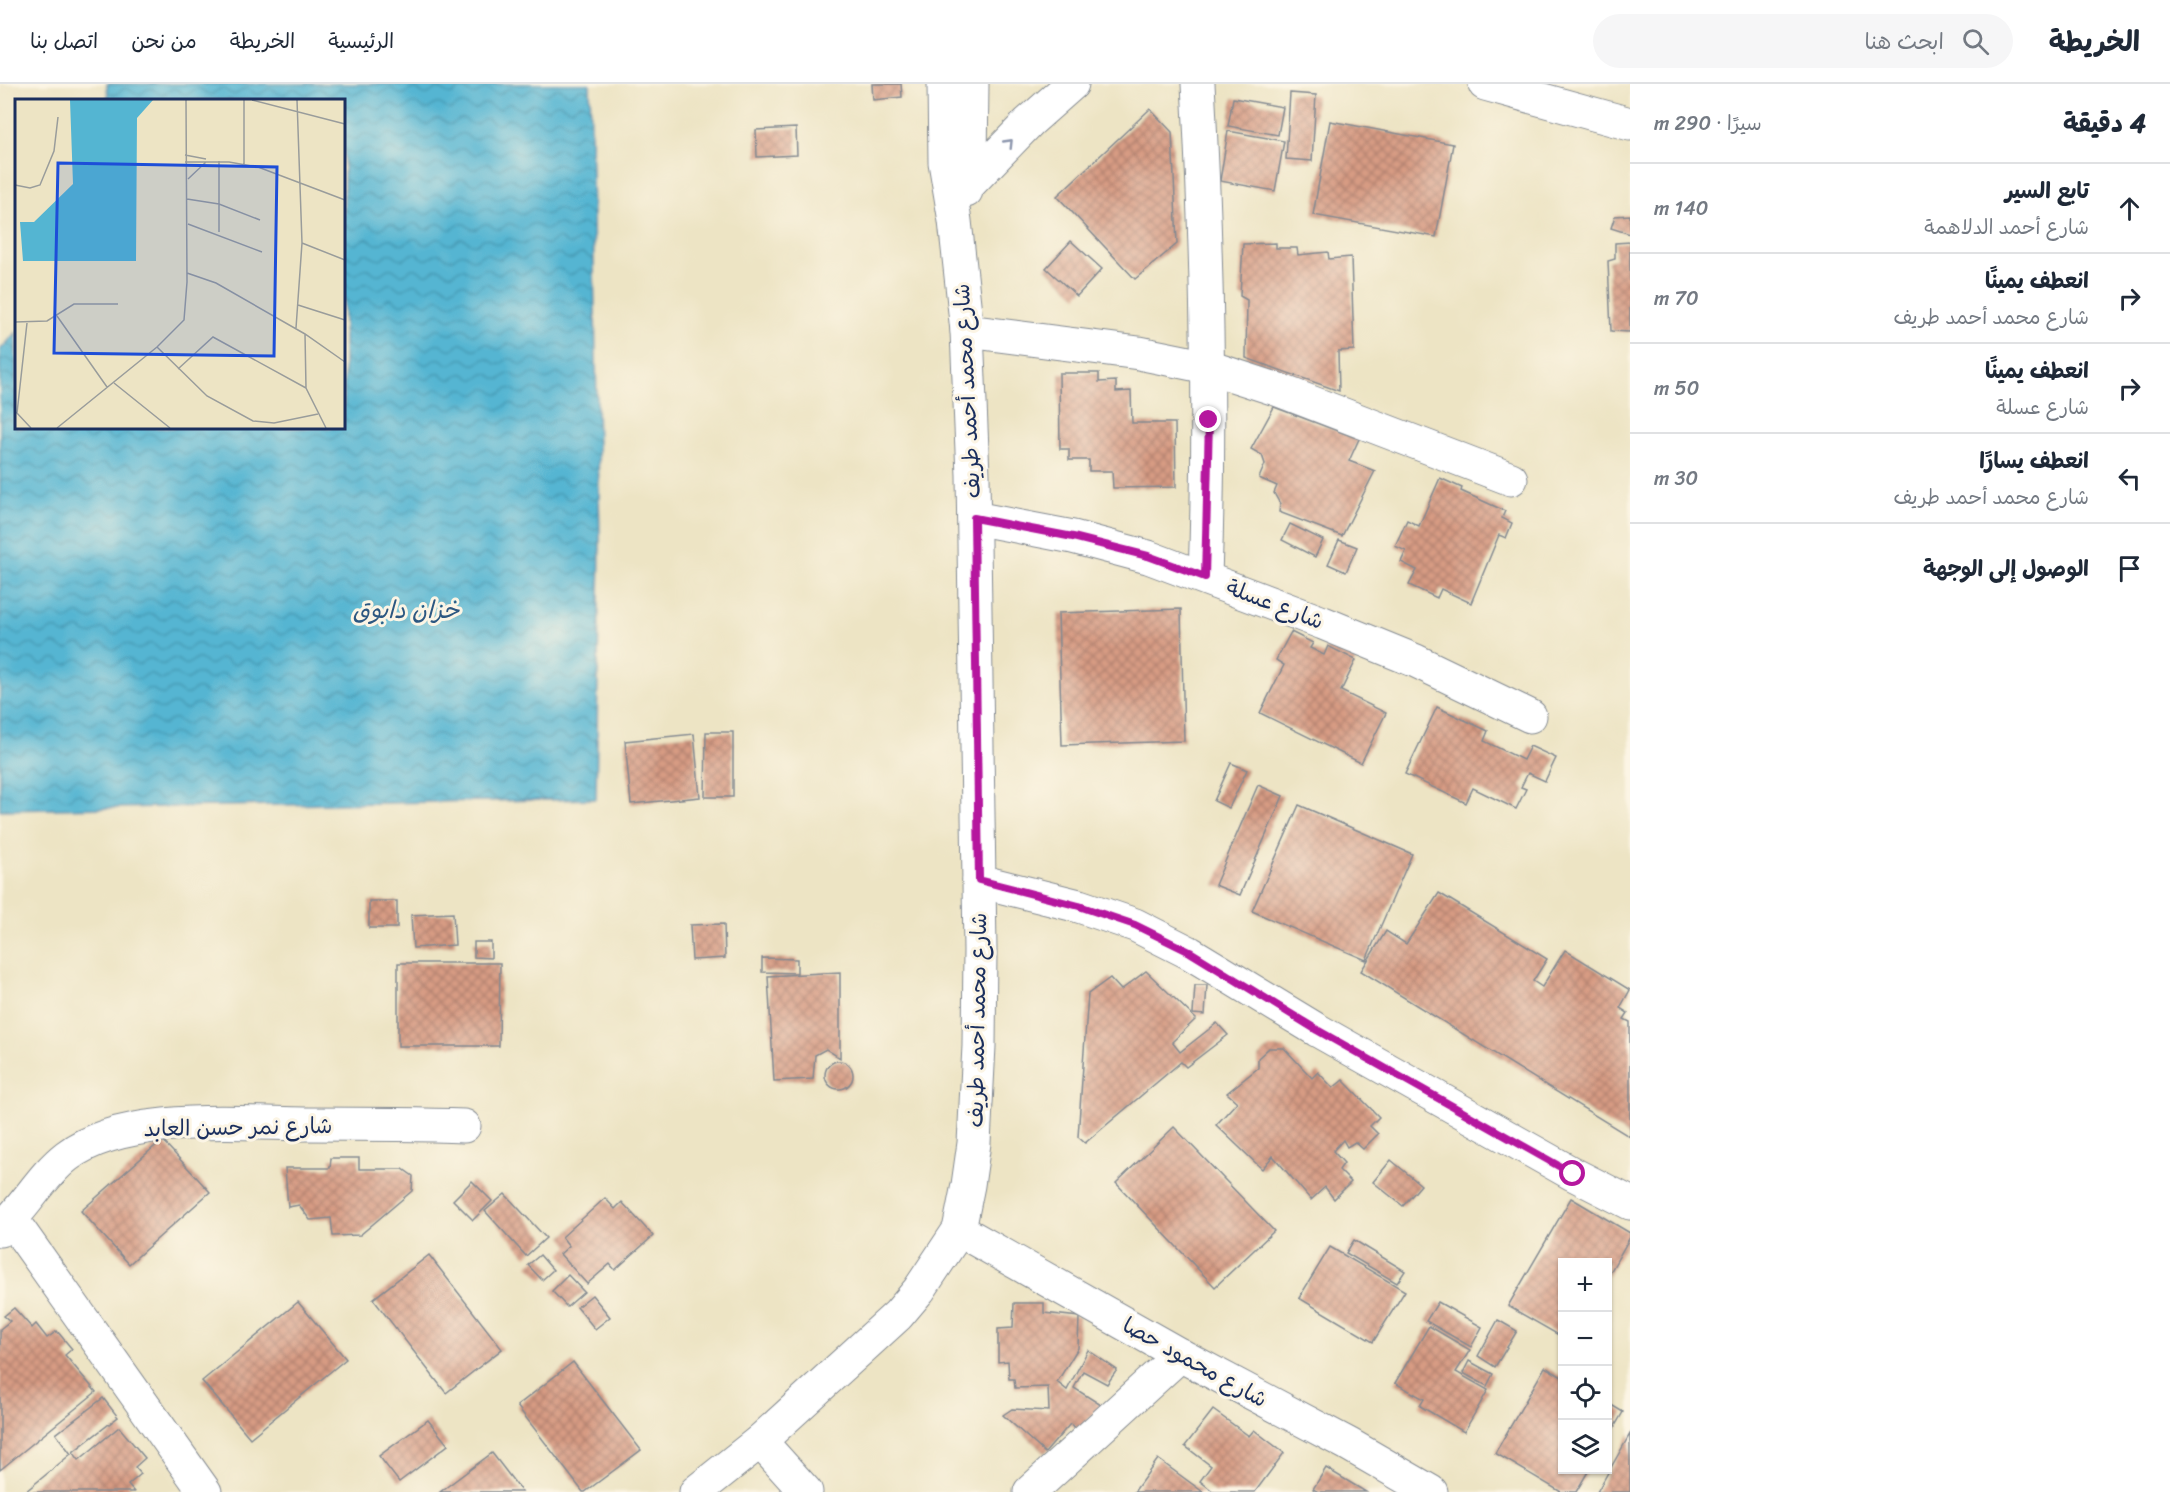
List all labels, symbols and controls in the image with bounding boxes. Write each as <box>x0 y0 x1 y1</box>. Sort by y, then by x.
search box <box>1593 14 2013 68</box>
text: الخريطة <box>2049 17 2140 66</box>
text: اتصل بنا <box>30 22 98 60</box>
text: من نحن <box>131 22 197 60</box>
text: الخريطة <box>230 22 295 60</box>
text: الرئيسية <box>328 22 394 60</box>
text: ابحث هنا <box>1865 22 1944 61</box>
icon: search <box>1959 25 1992 58</box>
inset map <box>15 99 345 429</box>
text: 4 دقيقة <box>2063 100 2146 146</box>
text: سيرًا · 290 m <box>1654 106 1762 141</box>
one-way arrow <box>1001 139 1012 150</box>
text: تابع السير <box>2005 171 2089 210</box>
text: 140 m <box>1654 191 1708 226</box>
icon: ahead <box>2113 192 2146 225</box>
text: شارع أحمد الدلاهمة <box>1924 210 2089 245</box>
text: انعطف يمينًا <box>1985 261 2089 300</box>
text: 70 m <box>1654 281 1699 316</box>
icon: right <box>2113 282 2146 315</box>
street label: شارع محمد أحمد طريف <box>942 283 992 499</box>
text: شارع محمد أحمد طريف <box>1893 300 2089 335</box>
text: انعطف يمينًا <box>1985 351 2089 390</box>
text: 50 m <box>1654 371 1699 406</box>
icon: right <box>2113 372 2146 405</box>
text: شارع عسلة <box>1996 390 2089 425</box>
route end <box>1195 406 1221 432</box>
text: انعطف يسارًا <box>1979 441 2089 480</box>
text: 30 m <box>1654 461 1698 496</box>
icon: left <box>2113 462 2146 495</box>
text: شارع محمد أحمد طريف <box>1893 480 2089 515</box>
text: الوصول إلى الوجهة <box>1923 549 2089 588</box>
icon: arrive <box>2113 552 2146 585</box>
street label: شارع عسلة <box>1220 568 1330 640</box>
water label: خزان دابوق <box>353 589 460 631</box>
street label: شارع محمد أحمد طريف <box>956 912 998 1128</box>
street label: شارع نمر حسن العابد <box>143 1106 333 1148</box>
route start <box>1559 1160 1585 1186</box>
map controls <box>1558 1258 1612 1474</box>
button: + <box>1558 1258 1612 1312</box>
street label: شارع محمود حصا <box>1115 1306 1275 1418</box>
button: − <box>1558 1312 1612 1366</box>
button: locate <box>1558 1366 1612 1420</box>
button: layers <box>1558 1420 1612 1474</box>

